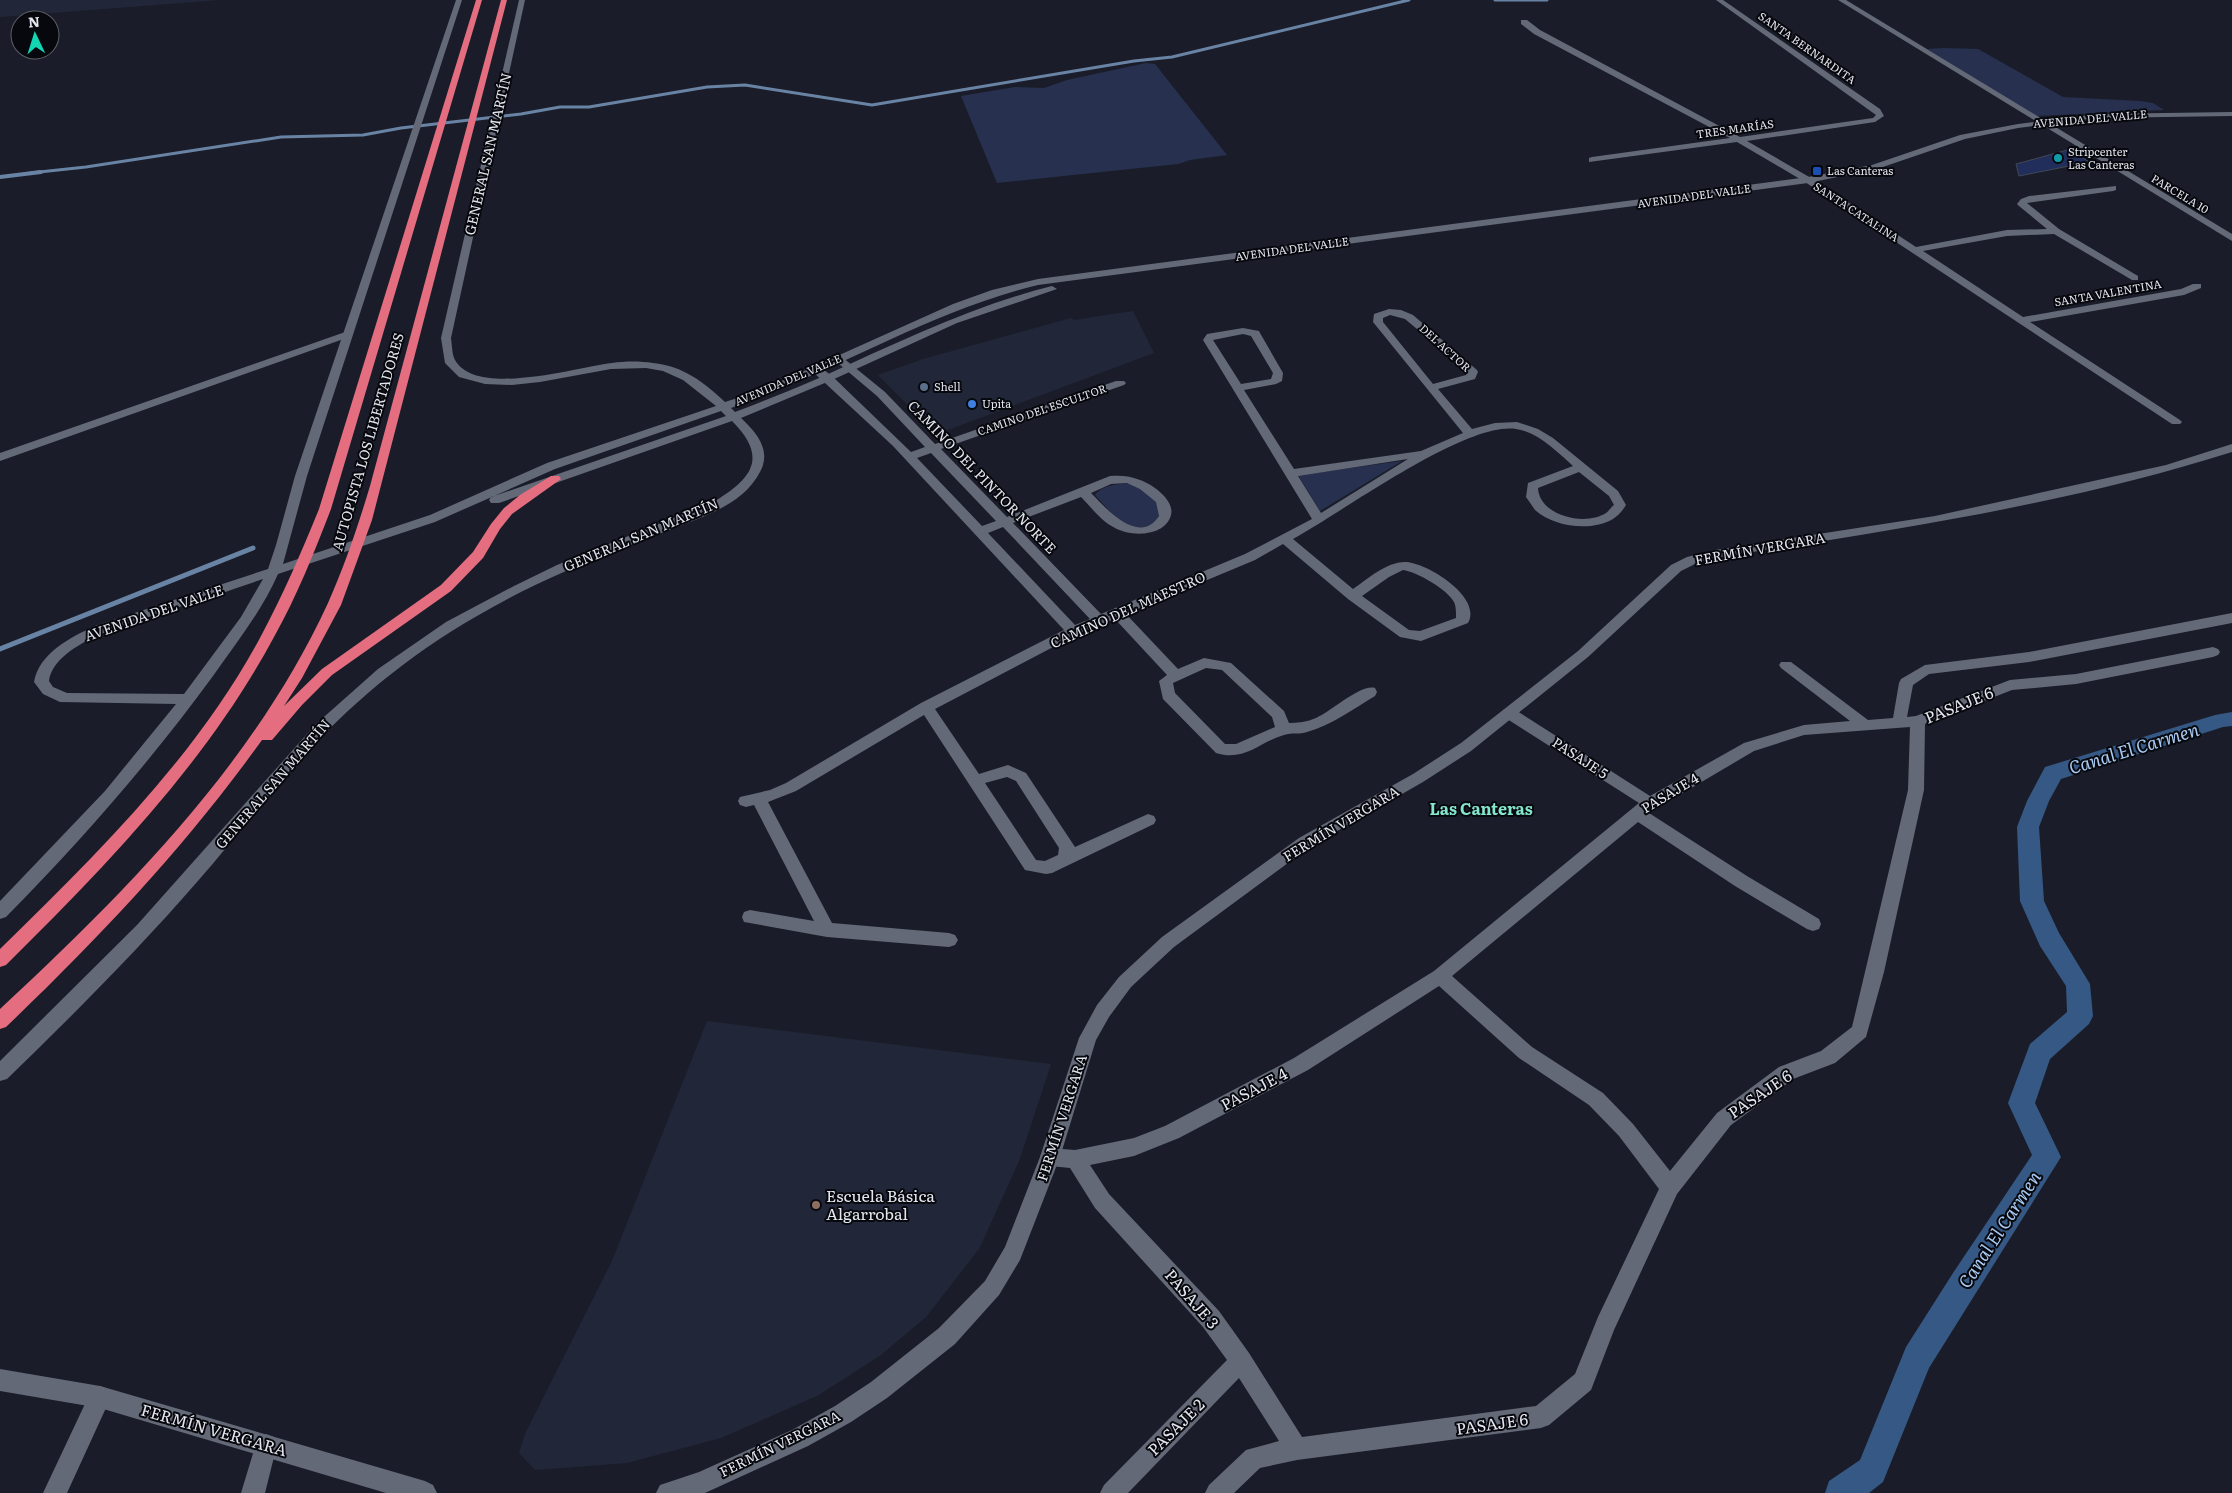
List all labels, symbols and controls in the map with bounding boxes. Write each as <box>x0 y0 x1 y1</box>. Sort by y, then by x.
street label: SANTA BERNARDITA <box>1756 7 1860 87</box>
north arrow <box>10 10 60 60</box>
text: N <box>27 11 41 31</box>
street label: GENERAL SAN MARTÍN <box>459 71 515 237</box>
street label: AVENIDA DEL VALLE <box>2032 105 2148 131</box>
street label: TRES MARÍAS <box>1695 115 1775 141</box>
place label: Stripcenter Las Canteras <box>2068 143 2134 172</box>
marker: Stripcenter Las Canteras <box>2052 152 2064 164</box>
place label: Las Canteras <box>1827 162 1893 178</box>
marker: Las Canteras <box>1811 165 1823 177</box>
street label: PARCELA 10 <box>2149 170 2212 217</box>
street label: SANTA CATALINA <box>1811 178 1902 245</box>
street label: AVENIDA DEL VALLE <box>1636 179 1752 211</box>
street label: AVENIDA DEL VALLE <box>1234 232 1350 264</box>
street label: SANTA VALENTINA <box>2053 275 2163 309</box>
street label: DEL ACTOR <box>1416 320 1475 375</box>
street label: AUTOPISTA LOS LIBERTADORES <box>326 330 408 553</box>
street label: AVENIDA DEL VALLE <box>732 349 843 409</box>
place label: Shell <box>934 378 961 394</box>
street label: CAMINO DEL ESCULTOR <box>975 379 1108 439</box>
marker: Shell <box>918 381 930 393</box>
street label: CAMINO DEL PINTOR NORTE <box>904 395 1062 557</box>
place label: Upita <box>982 395 1011 411</box>
marker: Upita <box>966 398 978 410</box>
street label: GENERAL SAN MARTÍN <box>560 492 721 576</box>
street label: FERMÍN VERGARA <box>1693 527 1827 569</box>
street label: CAMINO DEL MAESTRO <box>1047 566 1208 652</box>
street label: AVENIDA DEL VALLE <box>82 579 226 645</box>
street label: PASAJE 6 <box>1921 679 1997 729</box>
street label: GENERAL SAN MARTÍN <box>210 714 334 853</box>
water label: Canal El Carmen <box>2065 715 2202 780</box>
street label: PASAJE 5 <box>1549 732 1612 783</box>
street label: PASAJE 4 <box>1637 767 1702 817</box>
street label: FERMÍN VERGARA <box>1279 780 1403 866</box>
district label: Las Canteras <box>1429 796 1533 820</box>
street label: FERMÍN VERGARA <box>1031 1051 1091 1184</box>
street label: PASAJE 4 <box>1216 1060 1291 1116</box>
street label: PASAJE 6 <box>1723 1063 1796 1123</box>
water label: Canal El Carmen <box>1951 1165 2047 1293</box>
place label: Escuela Básica Algarrobal <box>826 1183 935 1225</box>
marker: Escuela Básica Algarrobal <box>810 1199 822 1211</box>
street label: PASAJE 3 <box>1160 1263 1226 1334</box>
street label: PASAJE 2 <box>1141 1392 1209 1460</box>
street label: FERMÍN VERGARA <box>138 1397 290 1461</box>
street label: FERMÍN VERGARA <box>716 1405 844 1481</box>
street label: PASAJE 6 <box>1454 1406 1530 1440</box>

